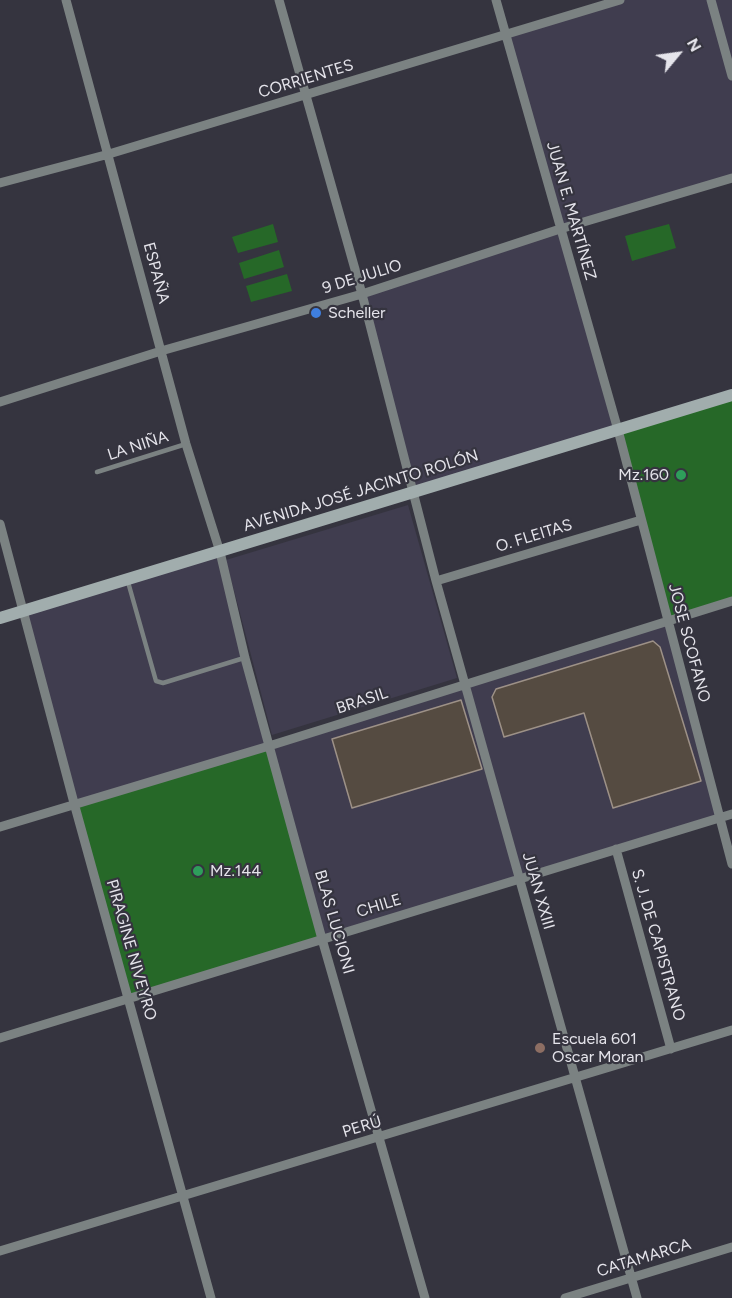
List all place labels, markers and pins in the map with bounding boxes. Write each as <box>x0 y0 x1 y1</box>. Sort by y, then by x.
place label: Scheller <box>328 303 385 323</box>
marker: Scheller <box>309 306 323 320</box>
place label: Mz.160 <box>618 465 669 485</box>
marker: Mz.160 <box>674 468 688 482</box>
place label: Mz.144 <box>210 861 261 881</box>
marker: Mz.144 <box>191 864 205 878</box>
place label: Escuela 601 Oscar Moran <box>552 1029 643 1067</box>
marker: Escuela 601 Oscar Moran <box>533 1041 547 1055</box>

